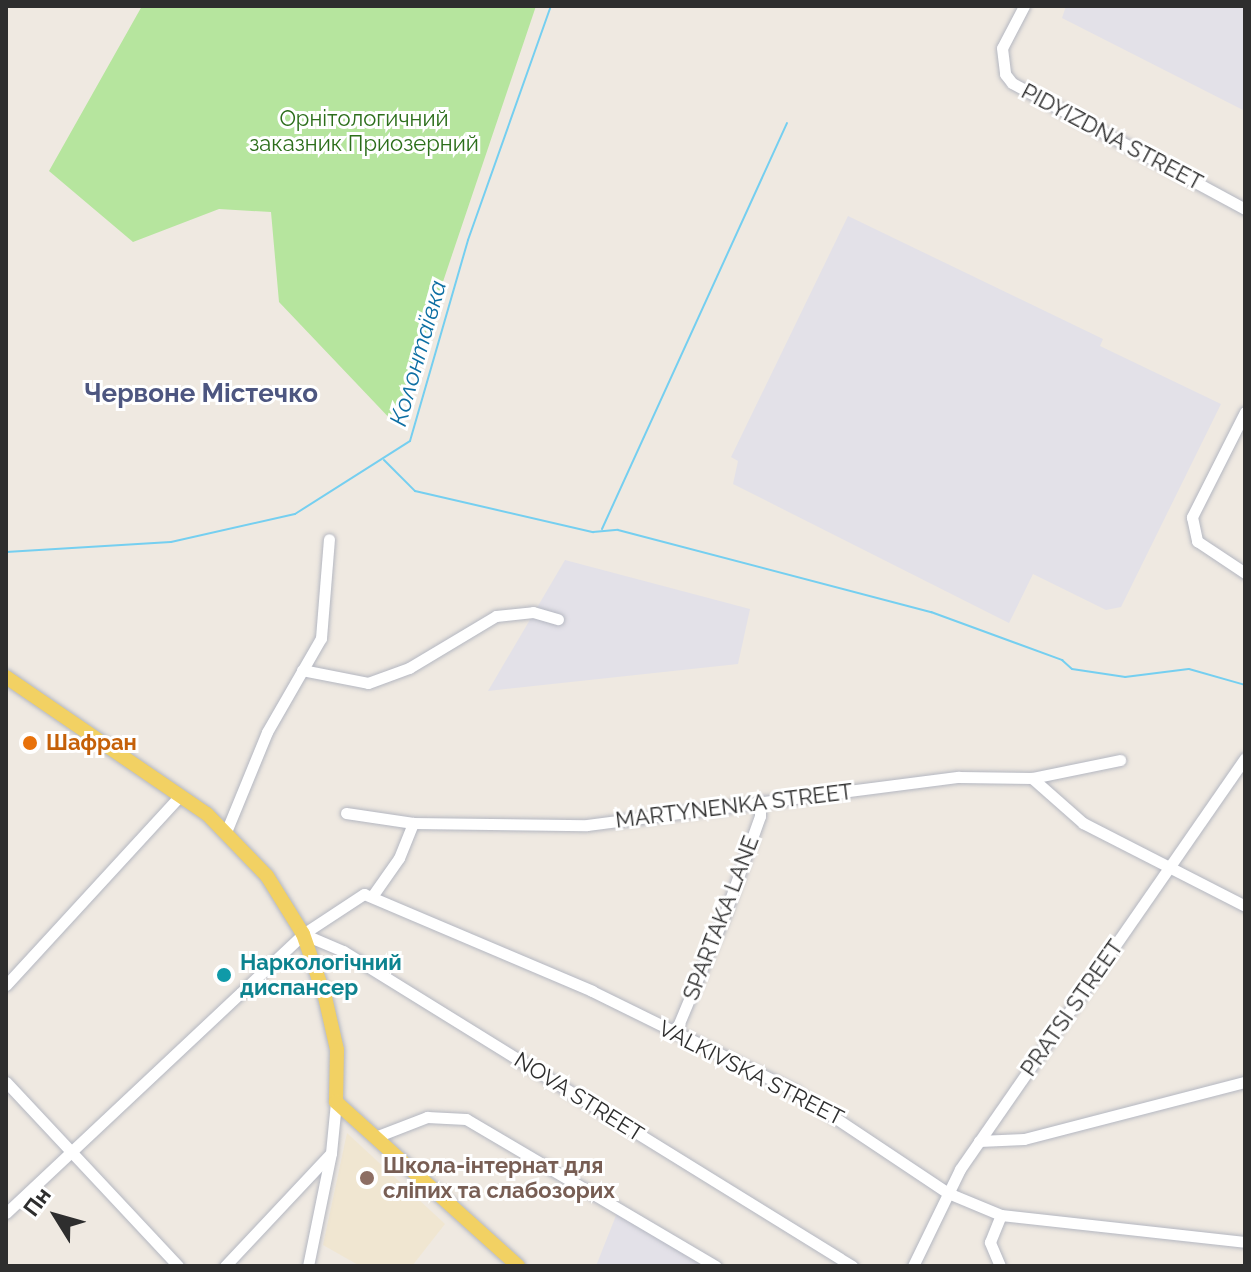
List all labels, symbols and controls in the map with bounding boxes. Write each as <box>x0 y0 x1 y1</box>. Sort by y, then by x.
street label: PIDYIZDNA STREET <box>1017 78 1207 196</box>
park label: Орнiтологичний заказник Приозерний <box>249 105 479 156</box>
water label: Колонтаївка <box>383 277 453 429</box>
district label: Червоне Містечко <box>84 378 318 410</box>
place label: Шафран <box>46 730 137 756</box>
marker: Шафран <box>21 734 39 752</box>
street label: MARTYNENKA STREET <box>614 778 854 834</box>
street label: SPARTAKA LANE <box>677 832 765 1004</box>
street label: PRATSI STREET <box>1015 935 1129 1081</box>
place label: Наркологічний диспансер <box>240 949 402 1000</box>
marker: Наркологічний диспансер <box>215 966 233 984</box>
street label: VALKIVSKA STREET <box>654 1015 848 1131</box>
street label: NOVA STREET <box>509 1046 649 1148</box>
place label: Школа-інтернат для сліпих та слабозорих <box>383 1152 615 1204</box>
marker: Школа-інтернат для сліпих та слабозорих <box>358 1169 376 1187</box>
north arrow <box>16 1176 96 1256</box>
text: Пн <box>18 1182 56 1221</box>

